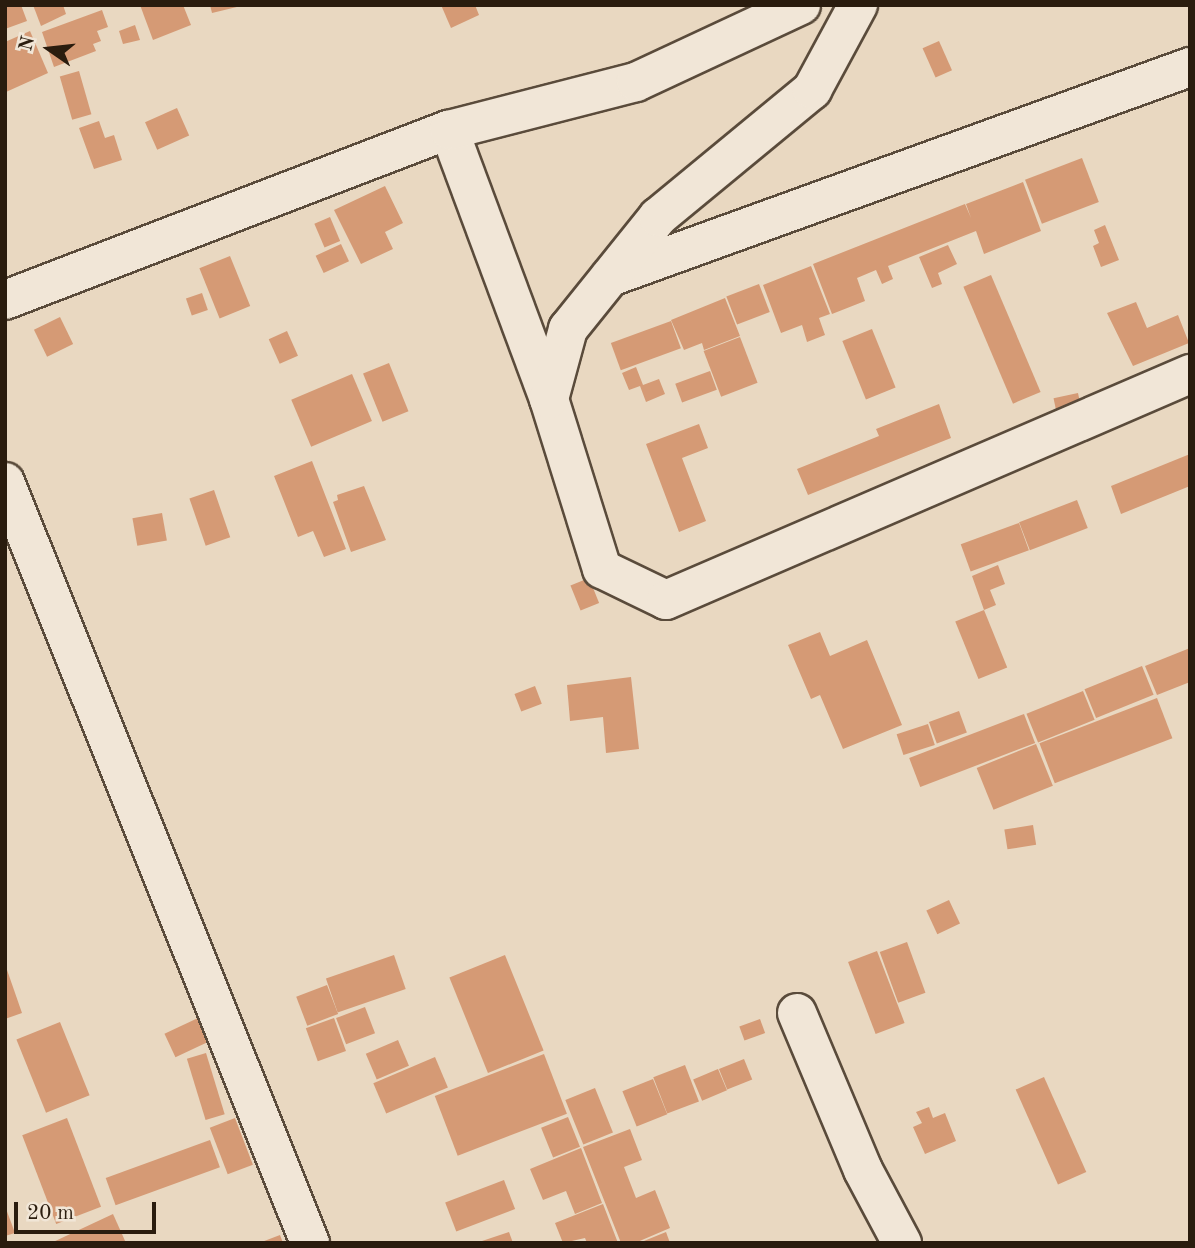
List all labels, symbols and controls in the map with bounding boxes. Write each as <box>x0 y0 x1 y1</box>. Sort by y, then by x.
north arrow <box>14 14 84 84</box>
text: N <box>17 34 39 53</box>
scale bar <box>18 1188 159 1232</box>
text: 20 m <box>27 1203 74 1224</box>

